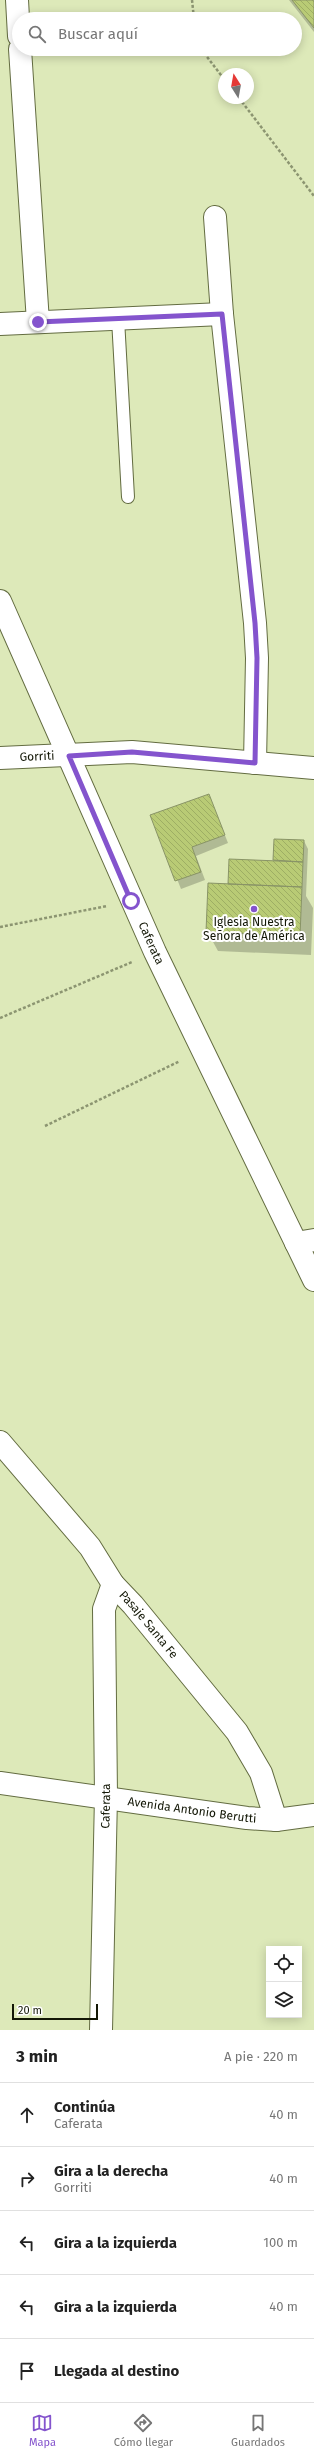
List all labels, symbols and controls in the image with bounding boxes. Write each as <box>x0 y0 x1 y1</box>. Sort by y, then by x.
search box <box>12 12 302 56</box>
icon: search <box>26 23 48 45</box>
text: Buscar aquí <box>58 25 138 43</box>
north arrow <box>218 68 254 104</box>
route end <box>29 313 47 331</box>
street label: Gorriti <box>19 749 55 764</box>
route start <box>122 892 140 910</box>
marker: Iglesia Nuestra Señora de América <box>249 904 259 914</box>
place label: Iglesia Nuestra Señora de América <box>203 915 305 943</box>
street label: Caferata <box>136 920 167 967</box>
street label: Pasaje Santa Fe <box>116 1588 181 1661</box>
street label: Caferata <box>98 1783 113 1829</box>
street label: Avenida Antonio Berutti <box>127 1794 257 1826</box>
map controls <box>266 1946 302 2018</box>
button: locate <box>266 1946 302 1982</box>
button: layers <box>266 1982 302 2018</box>
scale bar <box>12 2002 98 2021</box>
text: 20 m <box>18 2004 42 2017</box>
text: 3 min <box>16 2046 58 2067</box>
text: A pie · 220 m <box>224 2049 298 2064</box>
text: Continúa <box>54 2098 115 2116</box>
icon: ahead <box>16 2104 38 2126</box>
text: 40 m <box>269 2107 298 2122</box>
text: Caferata <box>54 2116 103 2131</box>
text: Gira a la derecha <box>54 2162 168 2180</box>
icon: right <box>16 2168 38 2190</box>
text: 40 m <box>269 2171 298 2186</box>
text: Gorriti <box>54 2180 92 2195</box>
icon: left <box>16 2232 38 2254</box>
text: Gira a la izquierda <box>54 2234 177 2252</box>
text: 100 m <box>263 2235 298 2250</box>
icon: left <box>16 2296 38 2318</box>
text: Gira a la izquierda <box>54 2298 177 2316</box>
text: 40 m <box>269 2299 298 2314</box>
icon: arrive <box>16 2360 38 2382</box>
text: Llegada al destino <box>54 2362 179 2380</box>
tab: Mapa <box>29 2412 56 2449</box>
tab: Cómo llegar <box>114 2412 173 2449</box>
tab: Guardados <box>231 2412 285 2449</box>

